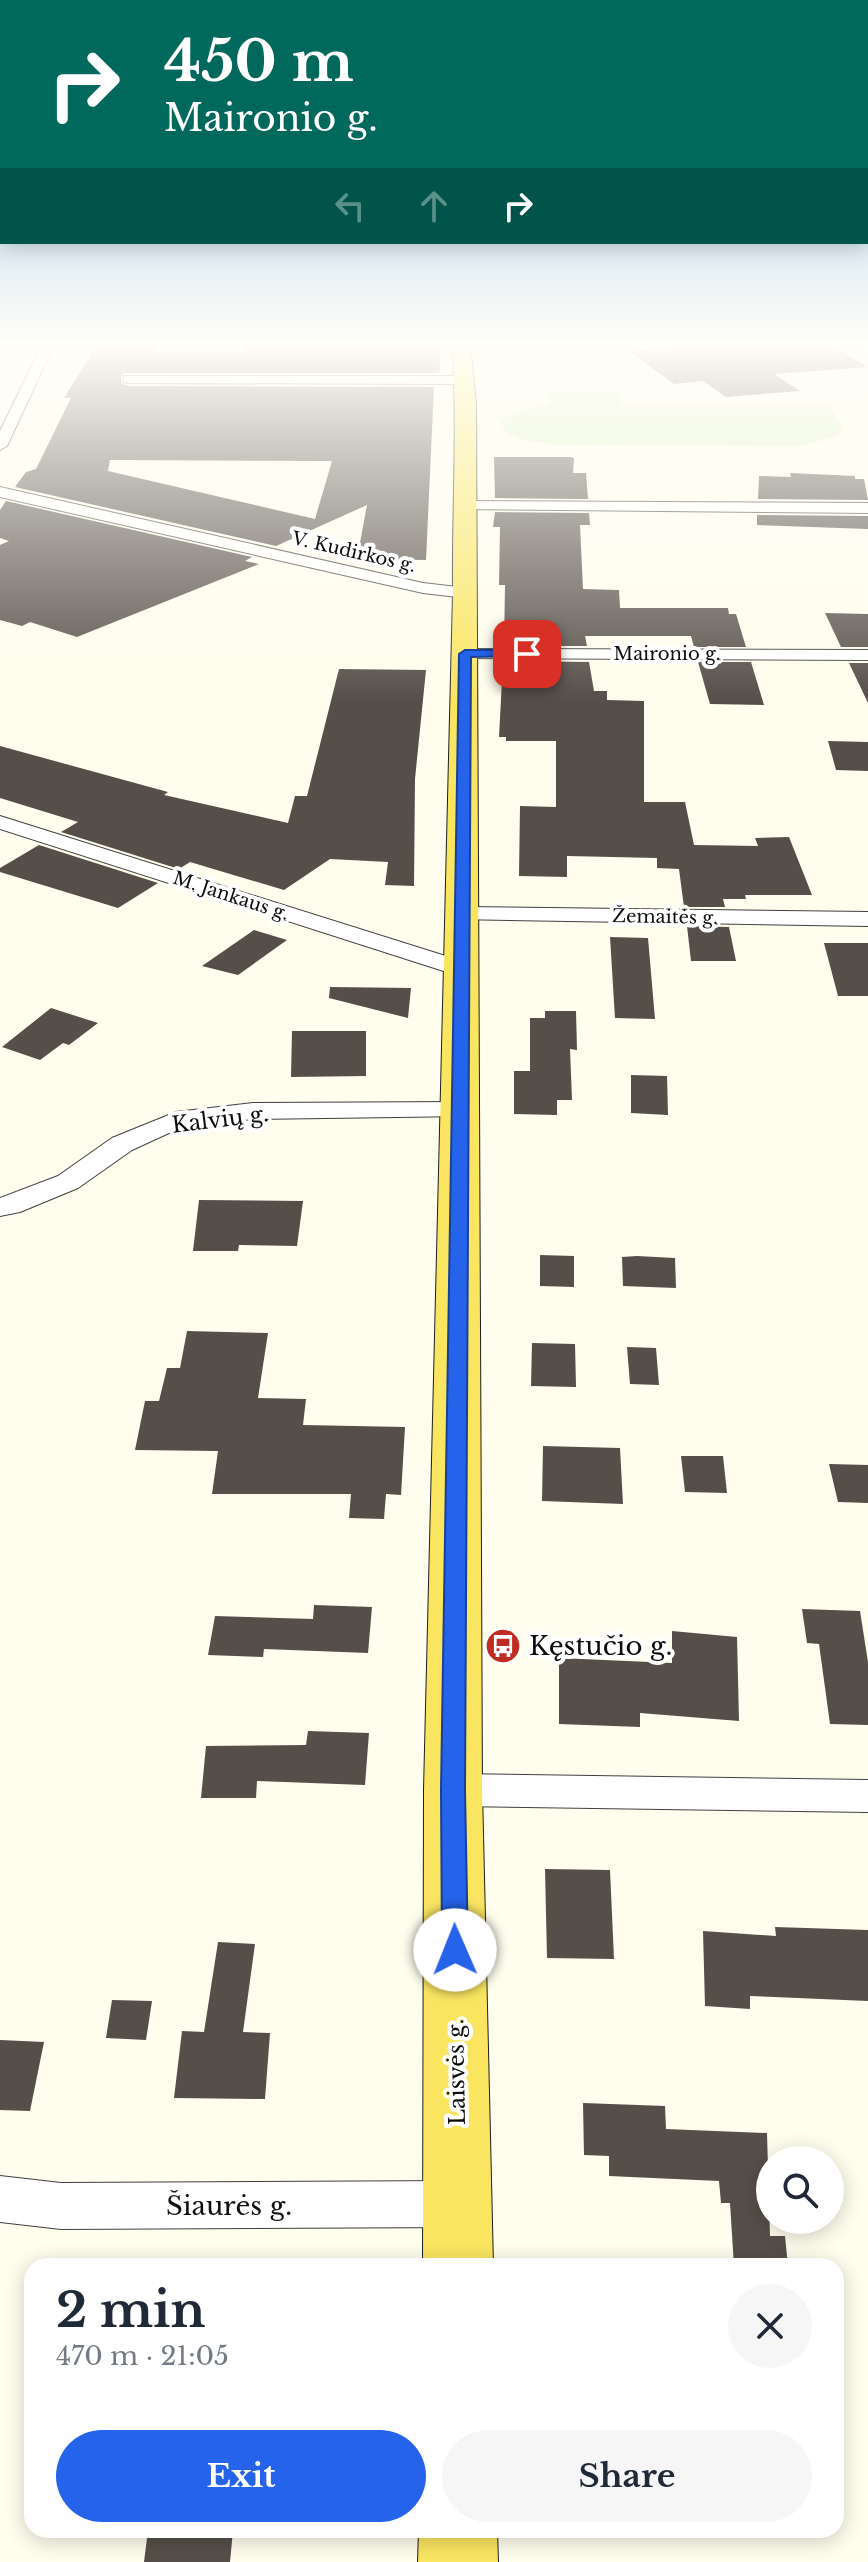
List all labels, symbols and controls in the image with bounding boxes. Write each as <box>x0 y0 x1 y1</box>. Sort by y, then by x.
text: 450 m <box>164 27 354 96</box>
icon: right <box>32 32 136 136</box>
text: Maironio g. <box>164 96 378 141</box>
icon: left <box>328 184 372 228</box>
icon: ahead <box>412 184 456 228</box>
icon: right <box>496 184 540 228</box>
street label: V. Kudirkos g. <box>289 527 418 577</box>
pin <box>493 620 561 688</box>
icon: arrive <box>505 632 549 676</box>
street label: Maironio g. <box>614 643 720 665</box>
street label: M. Jankaus g. <box>170 867 292 925</box>
street label: Žemaitės g. <box>612 904 718 929</box>
street label: Kalvių g. <box>170 1100 270 1139</box>
bus stop icon: Kęstučio g. <box>484 1627 522 1665</box>
place label: Kęstučio g. <box>529 1630 672 1662</box>
position arrow <box>413 1908 497 1992</box>
street label: Laisvės g. <box>442 2019 471 2125</box>
map controls <box>756 2146 844 2234</box>
button: search <box>756 2146 844 2234</box>
street label: Šiaurės g. <box>166 2190 292 2222</box>
text: 2 min <box>56 2280 205 2340</box>
button: close <box>728 2284 812 2368</box>
text: 470 m · 21:05 <box>56 2340 229 2372</box>
button: Exit <box>56 2430 426 2522</box>
button: Share <box>442 2430 812 2522</box>

